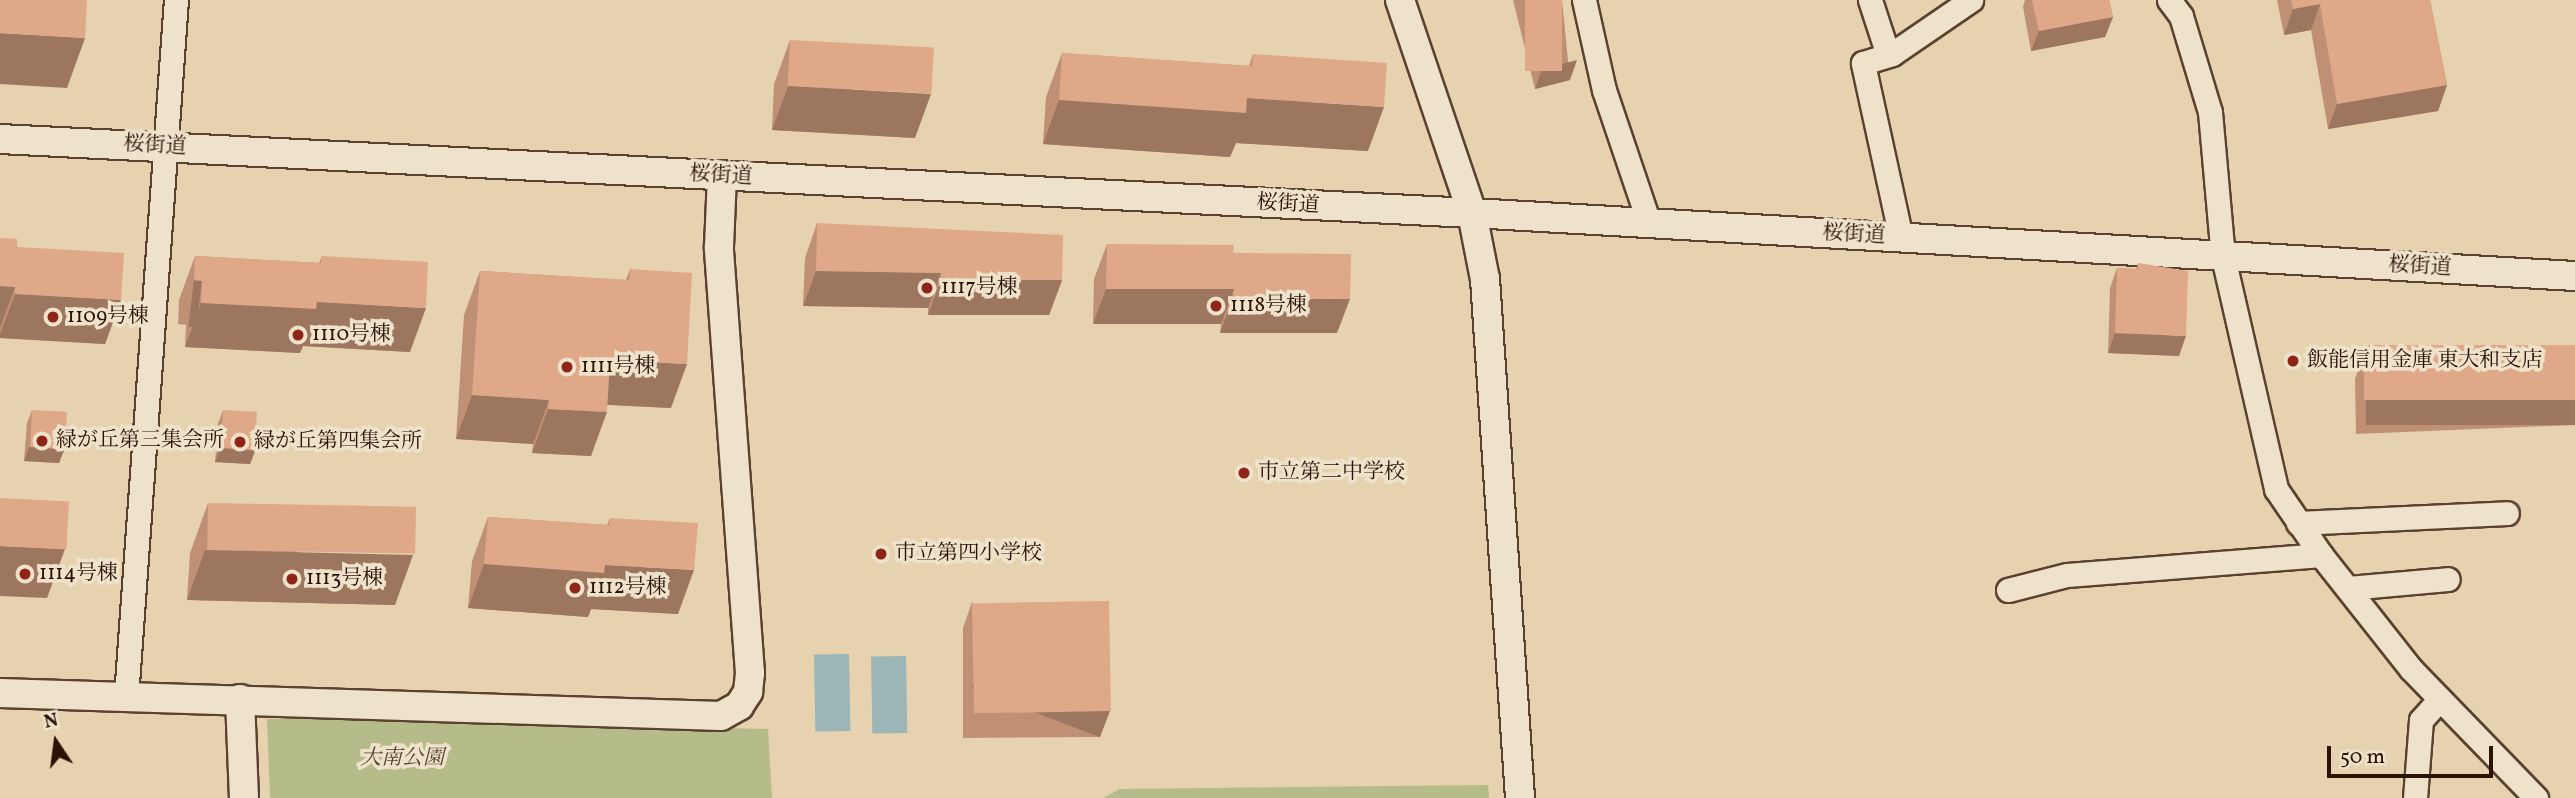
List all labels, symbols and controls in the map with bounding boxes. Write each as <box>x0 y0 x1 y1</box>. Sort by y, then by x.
street label: 桜街道 <box>123 132 187 160</box>
street label: 桜街道 <box>689 162 753 190</box>
street label: 桜街道 <box>1256 191 1320 219</box>
street label: 桜街道 <box>1822 221 1886 249</box>
street label: 桜街道 <box>2388 253 2452 281</box>
place label: 1117号棟 <box>941 275 1018 301</box>
marker: 1117号棟 <box>919 280 935 296</box>
place label: 1118号棟 <box>1230 293 1307 319</box>
marker: 1118号棟 <box>1208 298 1224 314</box>
place label: 1109号棟 <box>67 304 149 330</box>
marker: 1109号棟 <box>45 309 61 325</box>
place label: 1110号棟 <box>312 322 391 348</box>
marker: 1110号棟 <box>290 327 306 343</box>
place label: 飯能信用金庫 東大和支店 <box>2307 348 2542 374</box>
marker: 飯能信用金庫 東大和支店 <box>2285 353 2301 369</box>
place label: 1111号棟 <box>581 354 656 380</box>
marker: 1111号棟 <box>559 359 575 375</box>
place label: 緑が丘第三集会所 <box>56 428 224 454</box>
place label: 緑が丘第四集会所 <box>254 429 422 455</box>
marker: 緑が丘第三集会所 <box>34 433 50 449</box>
marker: 緑が丘第四集会所 <box>232 434 248 450</box>
place label: 市立第二中学校 <box>1258 460 1405 486</box>
marker: 市立第二中学校 <box>1236 465 1252 481</box>
place label: 市立第四小学校 <box>895 541 1042 567</box>
marker: 市立第四小学校 <box>873 546 889 562</box>
place label: 1114号棟 <box>39 561 118 587</box>
marker: 1114号棟 <box>17 566 33 582</box>
place label: 1113号棟 <box>306 566 383 592</box>
marker: 1113号棟 <box>284 571 300 587</box>
place label: 1112号棟 <box>589 575 667 601</box>
marker: 1112号棟 <box>567 580 583 596</box>
north arrow <box>21 707 91 777</box>
text: N <box>42 707 61 736</box>
scale bar <box>2330 732 2496 776</box>
text: 50 m <box>2340 743 2385 772</box>
park label: 大南公園 <box>360 746 444 772</box>

